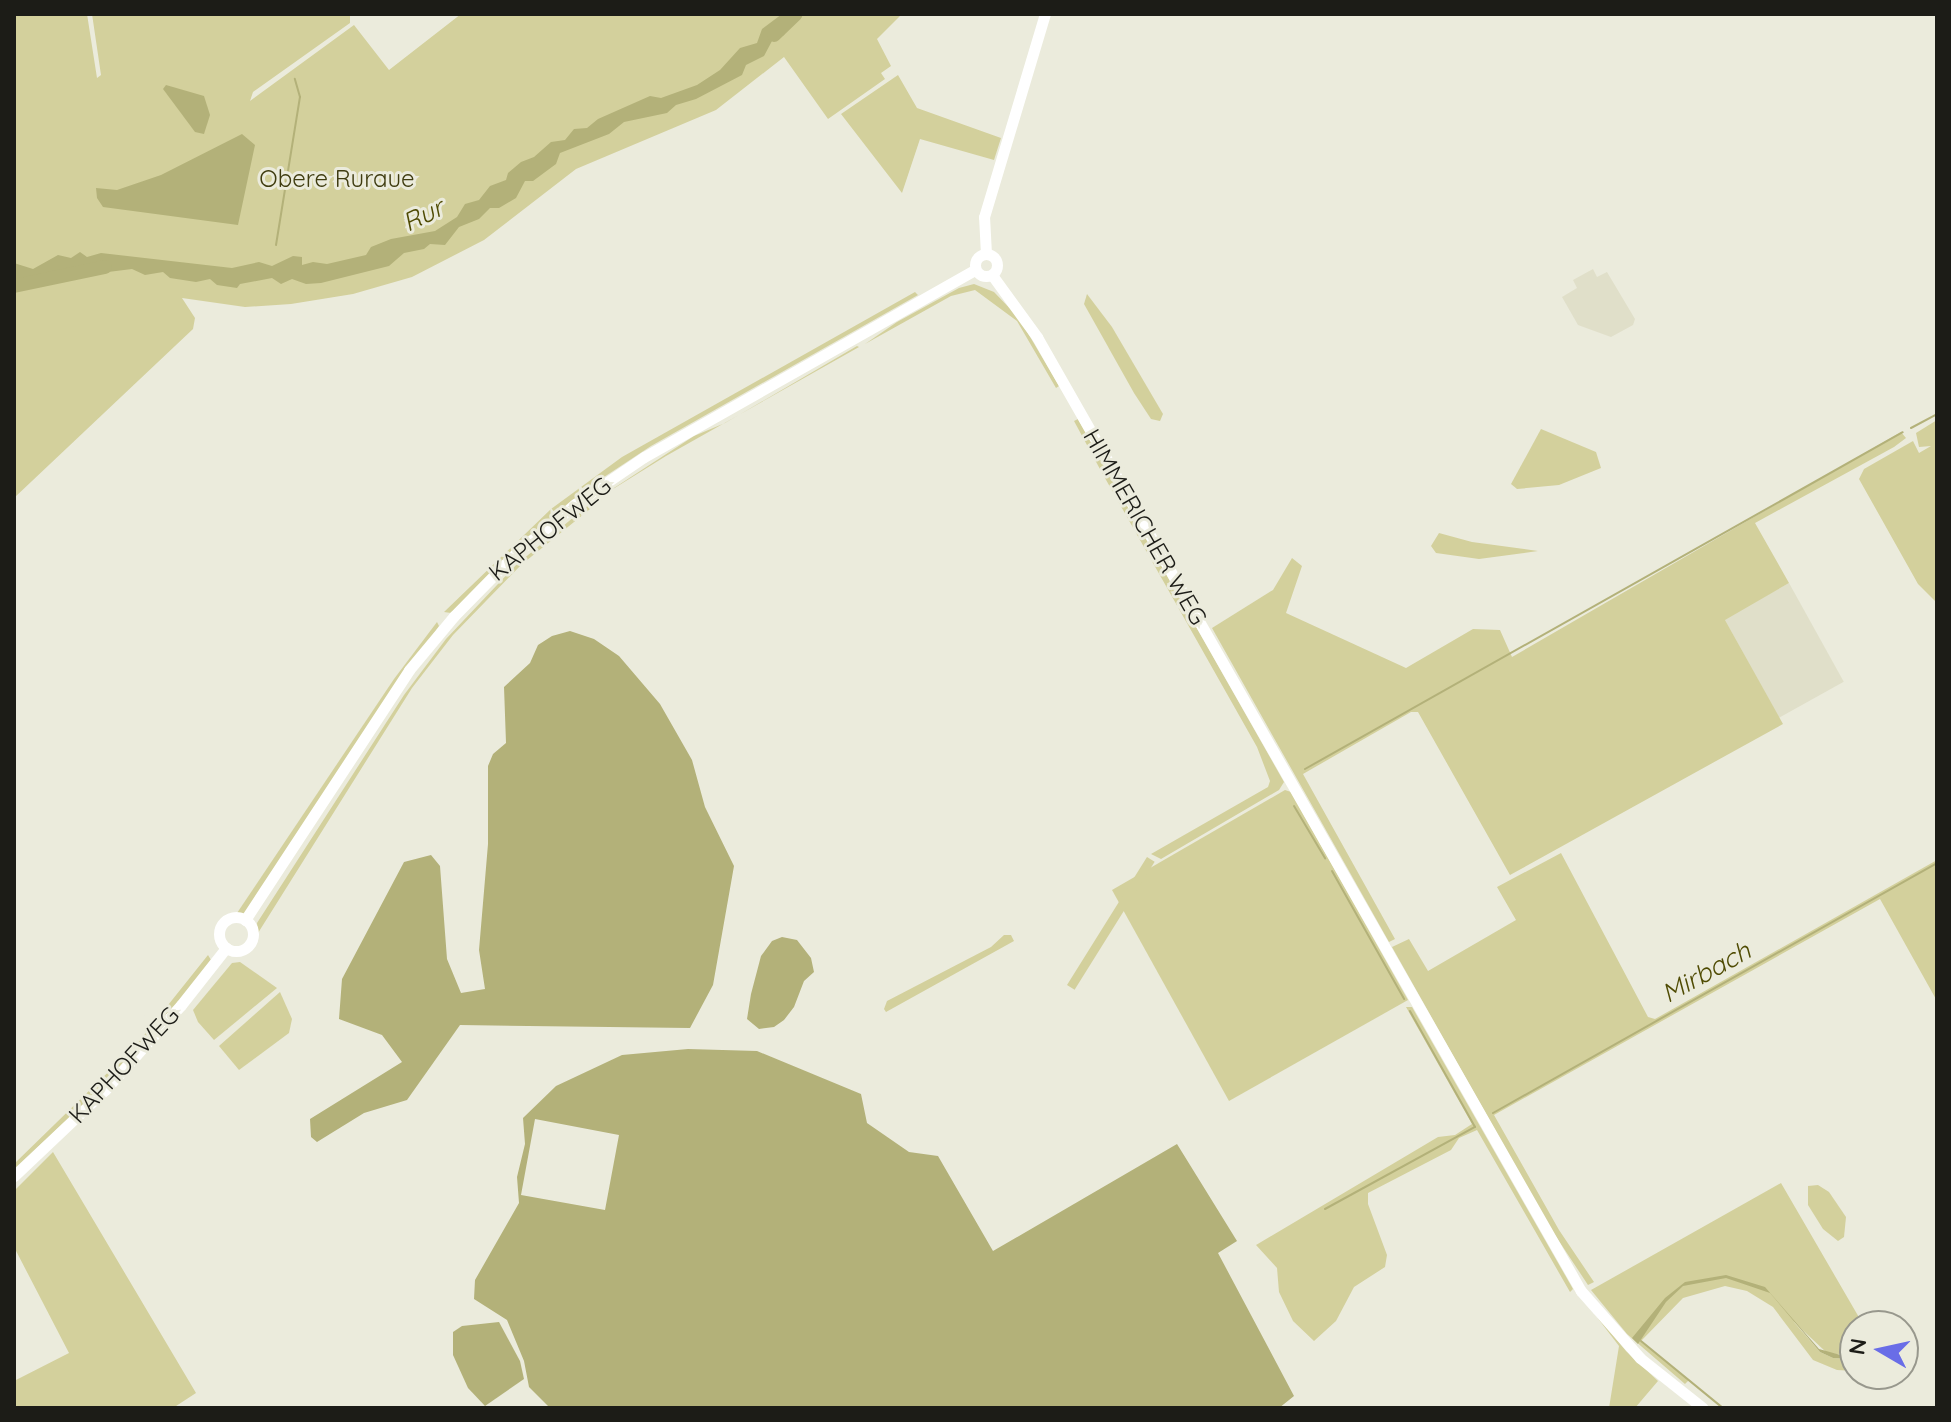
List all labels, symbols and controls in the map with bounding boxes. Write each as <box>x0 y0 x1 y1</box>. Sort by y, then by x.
park label: Obere Ruraue <box>259 165 415 193</box>
water label: Rur <box>397 192 449 238</box>
street label: HIMMERICHER WEG <box>1077 424 1213 630</box>
street label: KAPHOFWEG <box>483 471 617 587</box>
water label: Mirbach <box>1656 935 1756 1009</box>
street label: KAPHOFWEG <box>63 1001 185 1129</box>
north arrow <box>1839 1310 1919 1390</box>
text: N <box>1842 1336 1872 1357</box>

